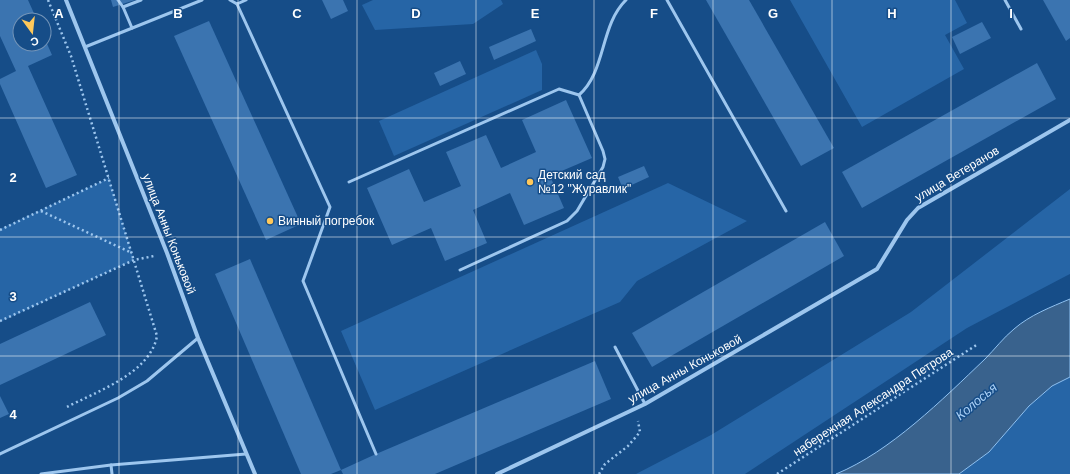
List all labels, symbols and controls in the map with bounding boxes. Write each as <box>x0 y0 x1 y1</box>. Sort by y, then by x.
text: A <box>54 6 64 21</box>
text: B <box>173 6 183 21</box>
text: C <box>292 6 302 21</box>
text: D <box>411 6 421 21</box>
text: E <box>531 6 540 21</box>
text: F <box>650 6 658 21</box>
text: G <box>768 6 778 21</box>
text: H <box>887 6 897 21</box>
text: I <box>1009 6 1013 21</box>
north arrow <box>12 12 52 52</box>
text: С <box>29 35 40 48</box>
street label: улица Ветеранов <box>912 143 1002 205</box>
place label: Детский сад №12 "Журавлик" <box>538 168 631 196</box>
text: 2 <box>9 170 17 185</box>
street label: улица Анны Коньковой <box>140 172 198 296</box>
marker: Детский сад №12 "Журавлик" <box>525 177 535 187</box>
place label: Винный погребок <box>278 214 375 228</box>
marker: Винный погребок <box>265 216 275 226</box>
text: 3 <box>9 289 17 304</box>
street label: улица Анны Коньковой <box>626 332 744 406</box>
street label: набережная Александра Петрова <box>790 345 956 459</box>
water label: Колосья <box>953 380 1000 423</box>
text: 4 <box>9 407 17 422</box>

